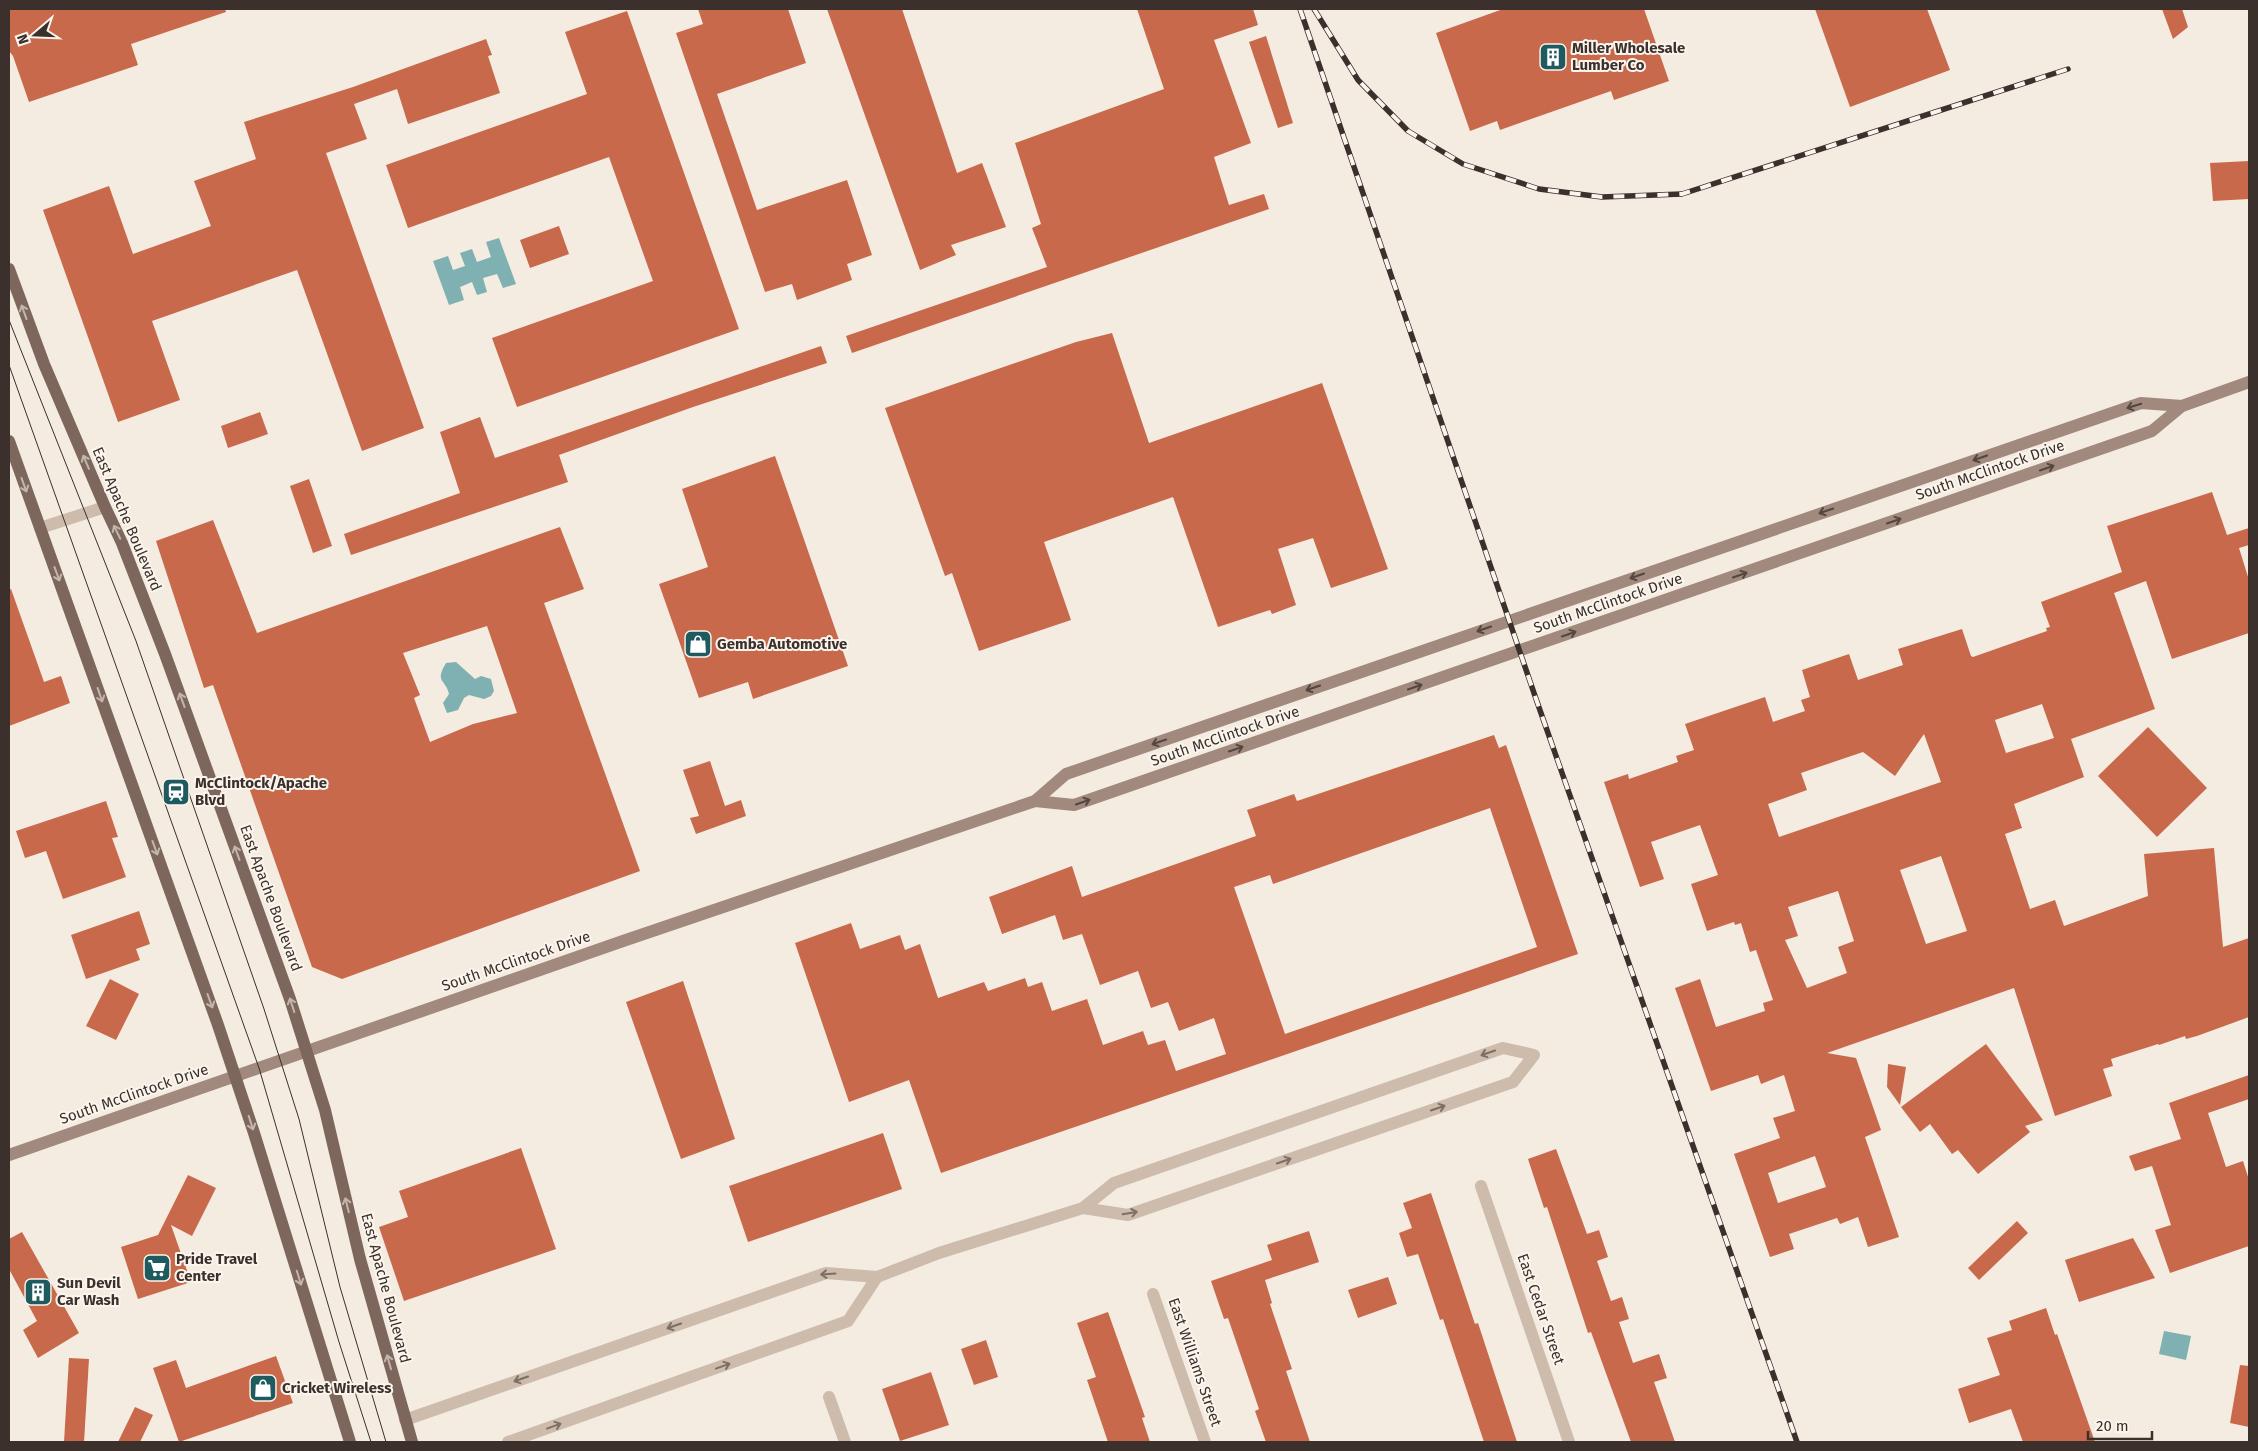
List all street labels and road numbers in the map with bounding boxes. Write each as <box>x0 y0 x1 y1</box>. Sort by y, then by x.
street label: South McClintock Drive <box>1913 436 2067 504</box>
street label: East Apache Boulevard <box>89 444 165 594</box>
street label: South McClintock Drive <box>1531 569 1685 637</box>
street label: South McClintock Drive <box>1148 702 1302 770</box>
street label: East Apache Boulevard <box>236 822 306 974</box>
street label: South McClintock Drive <box>439 927 593 995</box>
street label: South McClintock Drive <box>57 1060 211 1128</box>
street label: East Apache Boulevard <box>357 1211 415 1365</box>
street label: East Cedar Street <box>1514 1251 1569 1367</box>
street label: East Williams Street <box>1165 1295 1226 1429</box>

